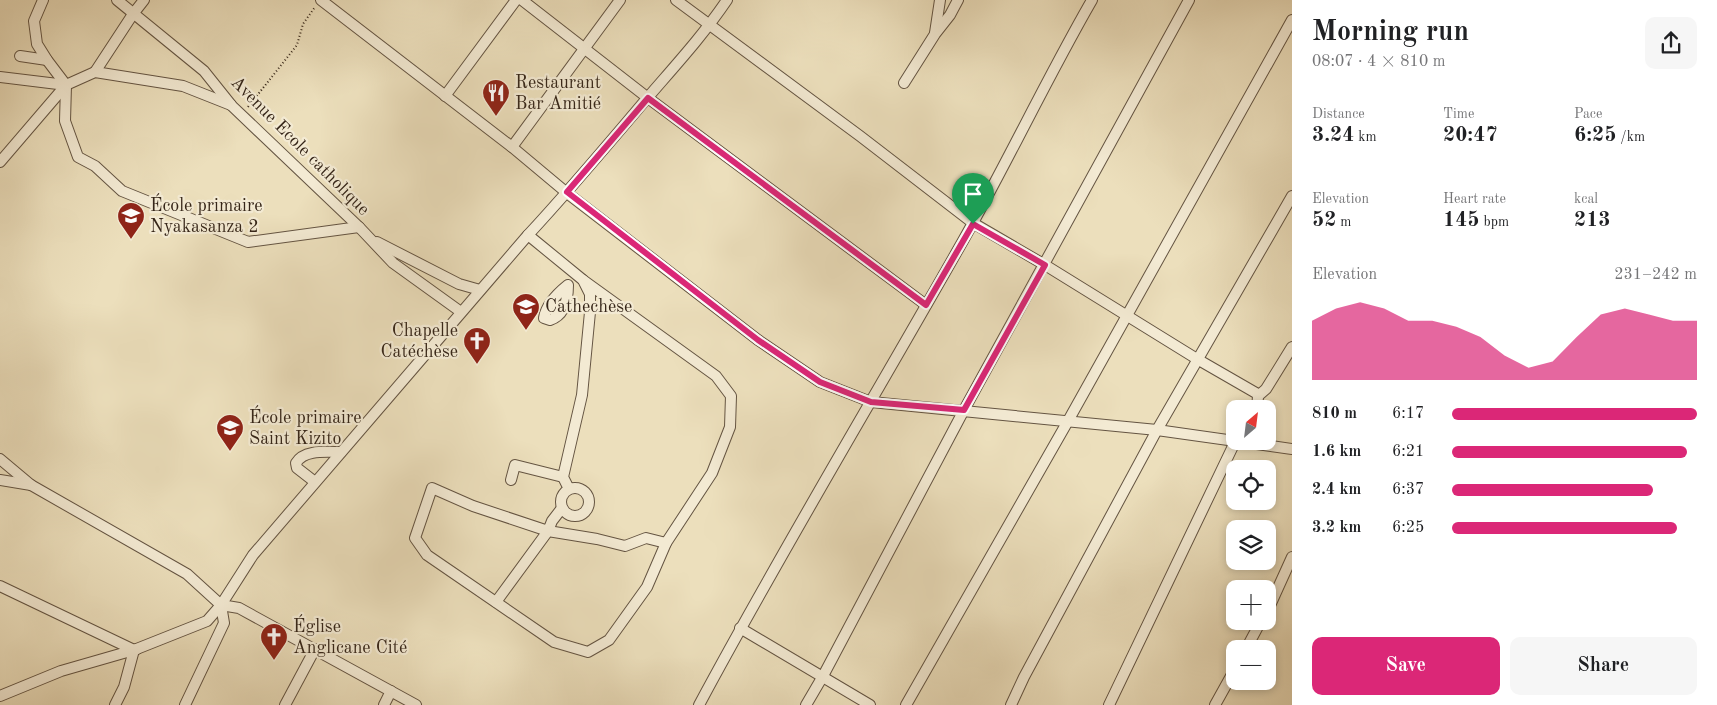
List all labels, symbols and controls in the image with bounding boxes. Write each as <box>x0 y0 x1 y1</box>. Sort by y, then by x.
button: share <box>1645 17 1697 69</box>
text: Morning run <box>1312 19 1469 47</box>
text: 08:07 · 4 × 810 m <box>1312 54 1445 70</box>
street label: Avenue Ecole catholique <box>227 73 373 219</box>
place label: Restaurant Bar Amitié <box>515 74 601 113</box>
restaurant icon: Restaurant Bar Amitié <box>481 78 511 117</box>
text: Distance <box>1312 107 1365 121</box>
text: Time <box>1443 107 1474 121</box>
text: Pace <box>1574 107 1602 121</box>
text: 3.24 <box>1312 125 1354 146</box>
text: 20:47 <box>1443 125 1498 146</box>
text: 6:25 <box>1574 125 1616 146</box>
text: km <box>1354 130 1377 144</box>
text: /km <box>1616 130 1645 144</box>
pin <box>952 173 994 224</box>
icon: arrive <box>959 180 987 208</box>
text: Elevation <box>1312 192 1369 206</box>
text: Heart rate <box>1443 192 1506 206</box>
text: kcal <box>1574 192 1598 206</box>
place label: École primaire Nyakasanza 2 <box>150 193 263 236</box>
school or university icon: École primaire Nyakasanza 2 <box>116 201 146 240</box>
text: 52 <box>1312 210 1336 231</box>
text: 145 <box>1443 210 1480 231</box>
text: 213 <box>1574 210 1611 231</box>
text: m <box>1336 215 1351 229</box>
text: bpm <box>1480 215 1509 229</box>
text: Elevation <box>1312 267 1377 283</box>
text: 231–242 m <box>1614 267 1697 283</box>
school or university icon: Cathechèse <box>511 292 541 331</box>
place label: Cathechèse <box>545 298 632 316</box>
place label: Chapelle Catéchèse <box>380 322 458 361</box>
church icon: Chapelle Catéchèse <box>462 326 492 365</box>
north arrow <box>1226 400 1276 450</box>
map controls <box>1226 400 1276 690</box>
place label: École primaire Saint Kizito <box>249 405 362 448</box>
text: 810 m <box>1312 406 1357 422</box>
text: 6:17 <box>1392 406 1424 422</box>
school or university icon: École primaire Saint Kizito <box>215 413 245 452</box>
text: 1.6 km <box>1312 444 1361 460</box>
text: 6:21 <box>1392 444 1424 460</box>
button: locate <box>1226 460 1276 510</box>
text: 2.4 km <box>1312 482 1361 498</box>
text: 6:37 <box>1392 482 1424 498</box>
button: layers <box>1226 520 1276 570</box>
text: 3.2 km <box>1312 520 1361 536</box>
text: 6:25 <box>1392 520 1424 536</box>
button: + <box>1226 580 1276 630</box>
place label: Église Anglicane Cité <box>293 614 407 657</box>
church icon: Église Anglicane Cité <box>259 622 289 661</box>
button: Save <box>1312 637 1500 695</box>
button: Share <box>1510 637 1697 695</box>
button: − <box>1226 640 1276 690</box>

